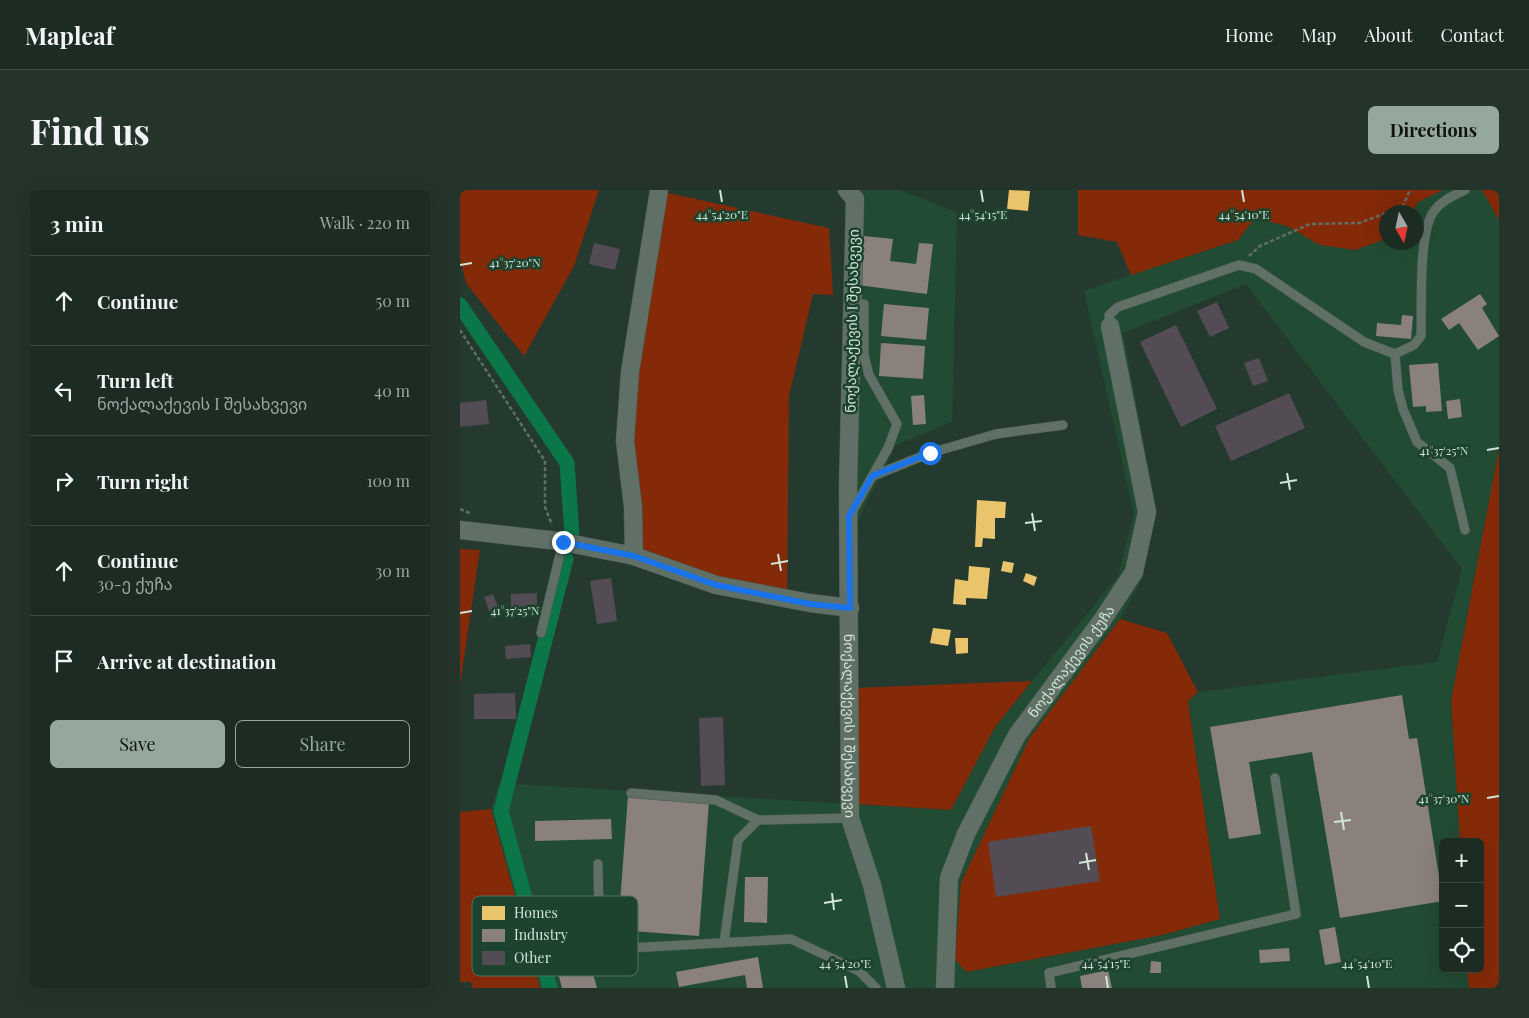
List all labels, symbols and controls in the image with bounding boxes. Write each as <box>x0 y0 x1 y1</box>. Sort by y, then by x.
text: Mapleaf <box>25 19 114 51</box>
text: Home <box>1225 23 1273 47</box>
text: Map <box>1301 23 1336 47</box>
text: About <box>1364 23 1413 47</box>
text: Contact <box>1441 23 1504 47</box>
button: Directions <box>1368 106 1499 154</box>
text: Find us <box>30 107 150 154</box>
north arrow <box>1379 205 1424 250</box>
text: 44°54'20"E <box>696 206 748 222</box>
text: 44°54'15"E <box>959 206 1007 222</box>
text: 44°54'10"E <box>1219 206 1269 222</box>
text: 3 min <box>50 209 104 237</box>
text: Walk · 220 m <box>320 212 410 233</box>
street label: ნოქალაქევის I შესახვევი <box>840 229 863 413</box>
text: 41°37'20"N <box>489 254 541 270</box>
icon: ahead <box>50 287 78 315</box>
text: Continue <box>97 288 178 314</box>
text: 50 m <box>376 290 410 311</box>
text: Turn left <box>97 367 174 393</box>
icon: left <box>50 377 78 405</box>
text: 40 m <box>374 380 410 401</box>
text: ნოქალაქევის I შესახვევი <box>97 393 307 414</box>
route start <box>919 442 942 465</box>
text: 41°37'25"N <box>1419 442 1469 458</box>
icon: right <box>50 467 78 495</box>
text: Turn right <box>97 468 189 494</box>
text: 100 m <box>367 470 410 491</box>
route end <box>552 531 575 554</box>
text: Continue <box>97 547 178 573</box>
icon: ahead <box>50 557 78 585</box>
text: 30 m <box>375 560 410 581</box>
text: 30-ე ქუჩა <box>97 573 173 594</box>
street label: ნოქალაქევის ქუჩა <box>1023 601 1119 721</box>
text: 41°37'25"N <box>490 602 540 618</box>
street label: ნოქალაქევის I შესახვევი <box>840 634 860 818</box>
icon: arrive <box>50 647 78 675</box>
text: Arrive at destination <box>97 648 277 674</box>
button: Save <box>50 720 225 768</box>
button: Share <box>235 720 410 768</box>
text: 41°37'30"N <box>1419 790 1470 806</box>
map controls <box>1439 838 1484 973</box>
button: + <box>1439 838 1484 883</box>
button: − <box>1439 883 1484 928</box>
legend <box>472 896 638 976</box>
text: Homes <box>514 903 558 922</box>
text: Industry <box>514 925 568 944</box>
button: locate <box>1439 928 1484 973</box>
text: Other <box>514 948 552 967</box>
text: 44°54'20"E <box>819 955 871 971</box>
text: 44°54'15"E <box>1082 955 1130 971</box>
text: 44°54'10"E <box>1342 955 1392 971</box>

